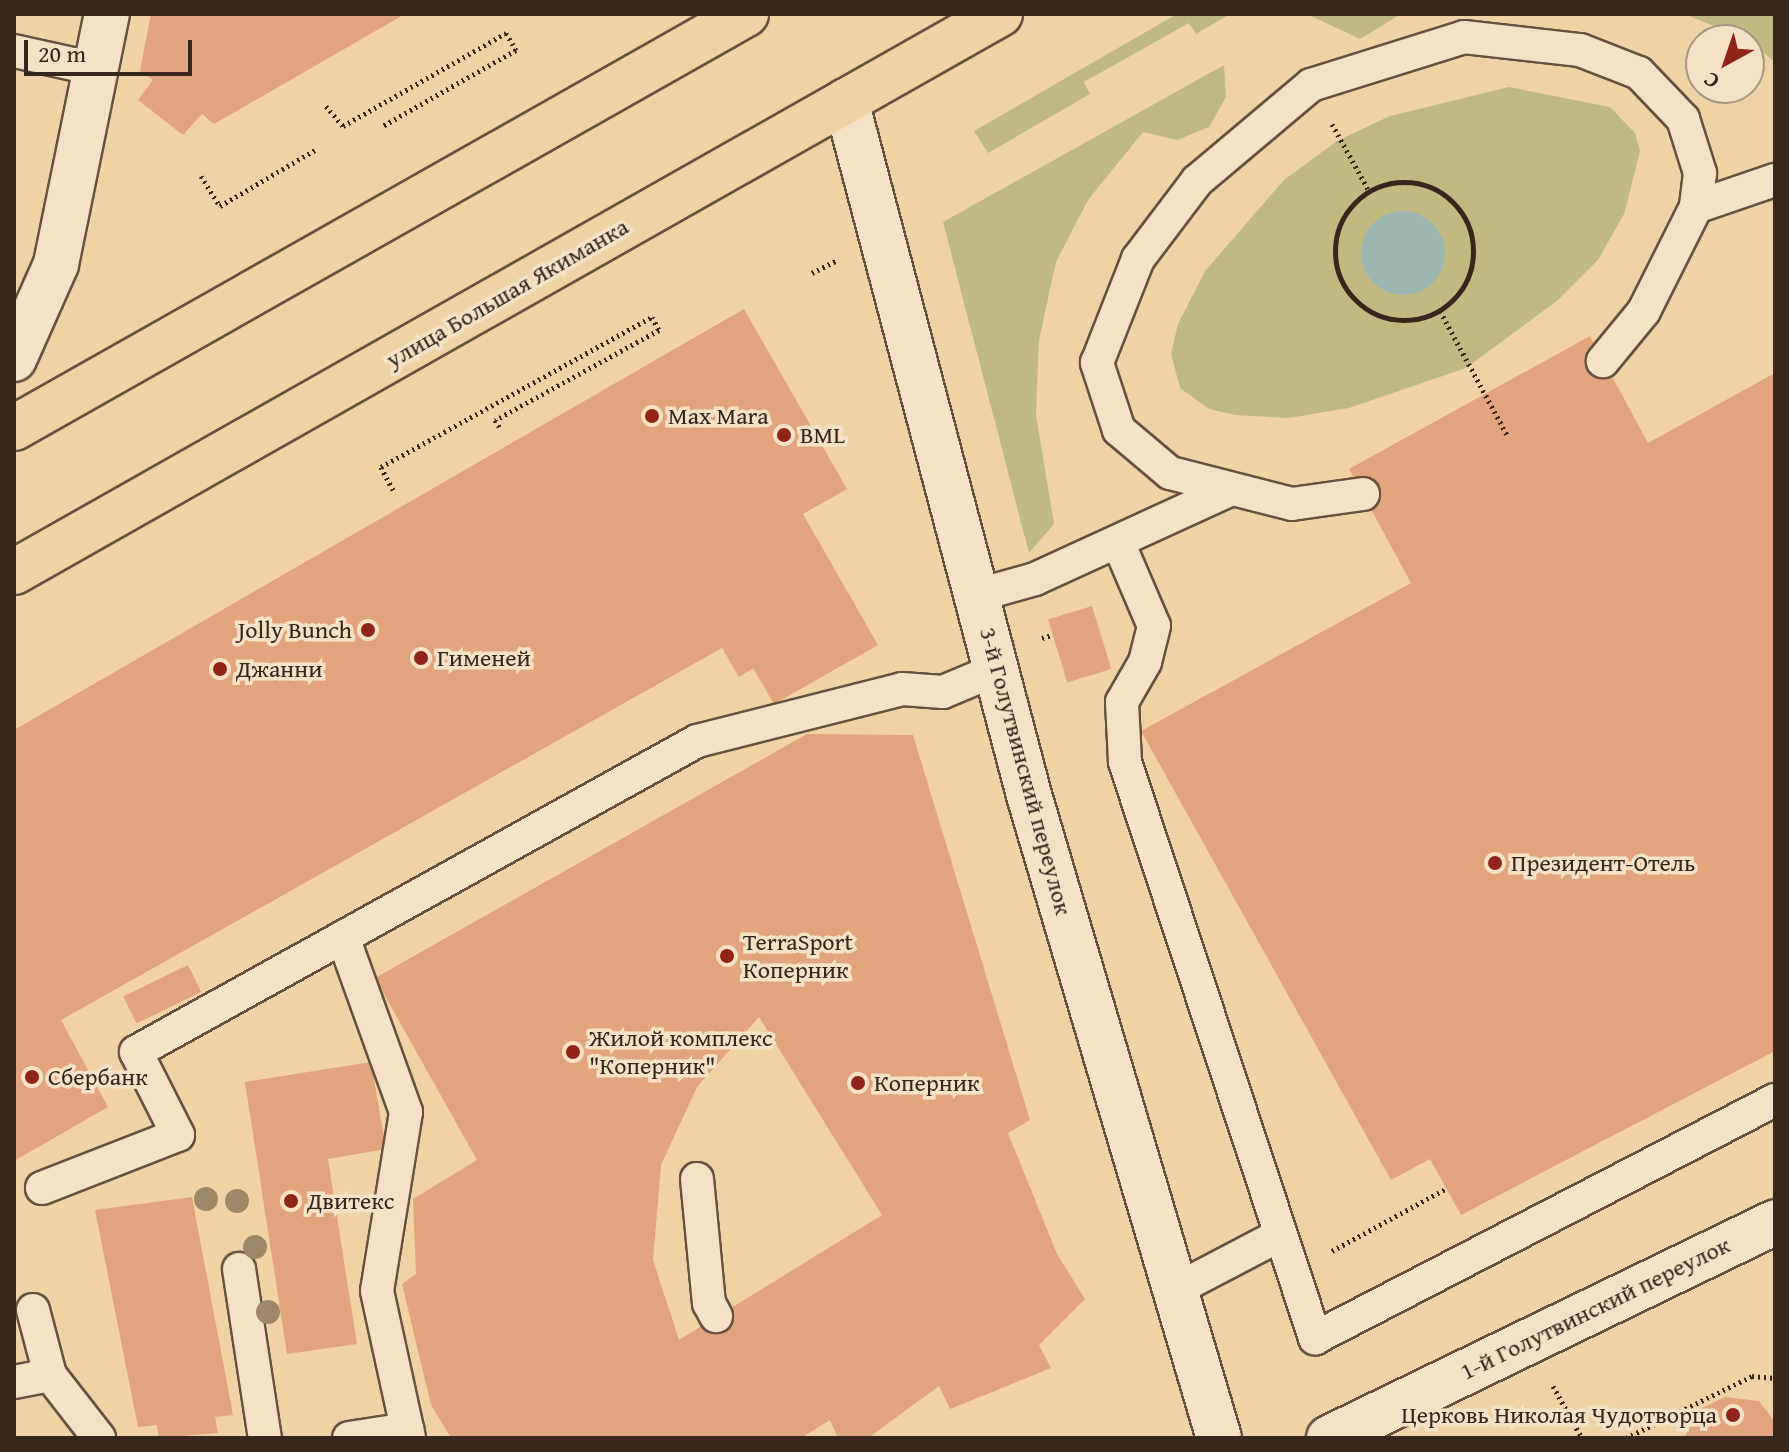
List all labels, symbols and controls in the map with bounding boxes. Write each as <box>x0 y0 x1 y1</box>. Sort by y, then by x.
scale bar <box>28 24 196 74</box>
north arrow <box>1685 24 1765 104</box>
text: 20 m <box>38 36 86 71</box>
text: С <box>1696 65 1726 97</box>
street label: улица Большая Якиманка <box>381 212 633 374</box>
place label: Max Mara <box>668 402 769 430</box>
marker: Max Mara <box>643 407 661 425</box>
place label: BML <box>800 421 845 449</box>
marker: BML <box>775 426 793 444</box>
place label: Jolly Bunch <box>238 616 352 644</box>
marker: Jolly Bunch <box>359 621 377 639</box>
street label: 3-й Голутвинский переулок <box>974 624 1078 918</box>
place label: Гименей <box>437 644 531 672</box>
marker: Гименей <box>412 649 430 667</box>
place label: Джанни <box>236 655 322 683</box>
marker: Джанни <box>211 660 229 678</box>
place label: Президент-Отель <box>1511 849 1695 877</box>
marker: Президент-Отель <box>1486 854 1504 872</box>
place label: TerraSport Коперник <box>743 928 853 984</box>
marker: TerraSport Коперник <box>718 947 736 965</box>
place label: Жилой комплекс "Коперник" <box>589 1024 773 1080</box>
marker: Жилой комплекс "Коперник" <box>564 1043 582 1061</box>
place label: Сбербанк <box>48 1063 148 1091</box>
marker: Сбербанк <box>23 1068 41 1086</box>
place label: Коперник <box>874 1069 979 1097</box>
marker: Коперник <box>849 1074 867 1092</box>
place label: Двитекс <box>307 1187 394 1215</box>
marker: Двитекс <box>282 1192 300 1210</box>
street label: 1-й Голутвинский переулок <box>1455 1230 1735 1386</box>
place label: Церковь Николая Чудотворца <box>1401 1401 1717 1429</box>
marker: Церковь Николая Чудотворца <box>1724 1406 1742 1424</box>

